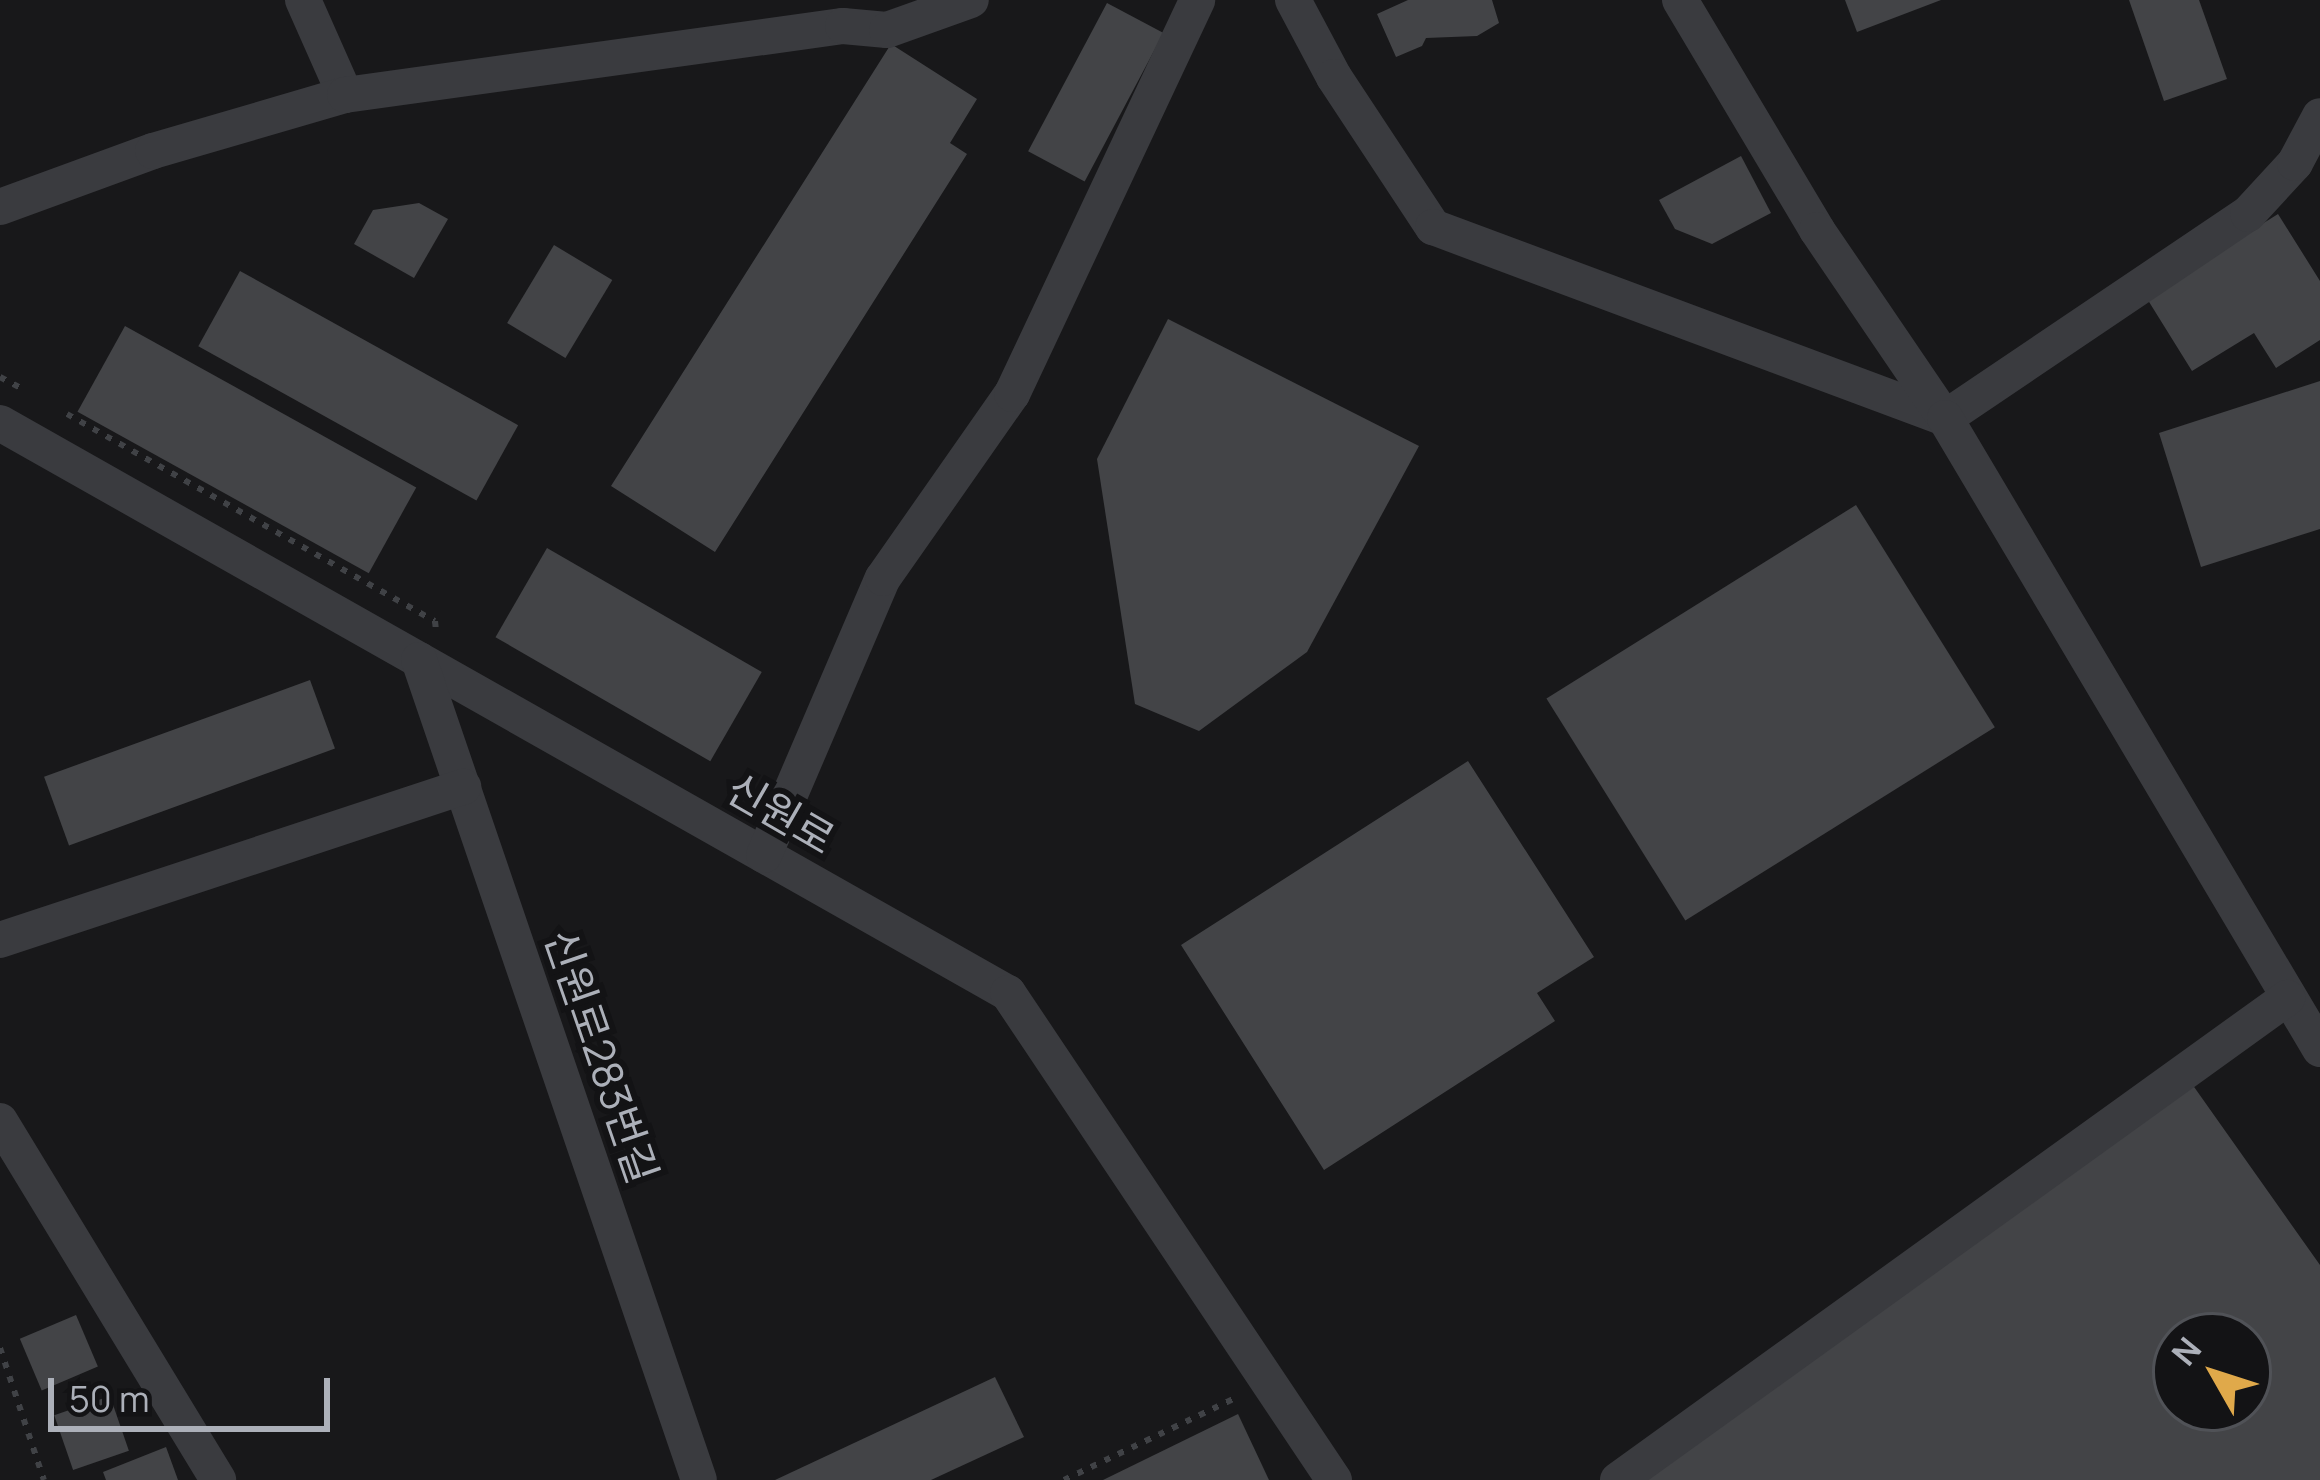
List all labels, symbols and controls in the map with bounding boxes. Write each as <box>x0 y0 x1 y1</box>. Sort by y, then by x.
street label: 신원로 <box>718 762 844 864</box>
street label: 신원로283번길 <box>535 923 669 1189</box>
north arrow <box>2152 1312 2272 1432</box>
text: N <box>2161 1328 2211 1374</box>
scale bar <box>54 1354 336 1428</box>
text: 50 m <box>69 1374 149 1423</box>

